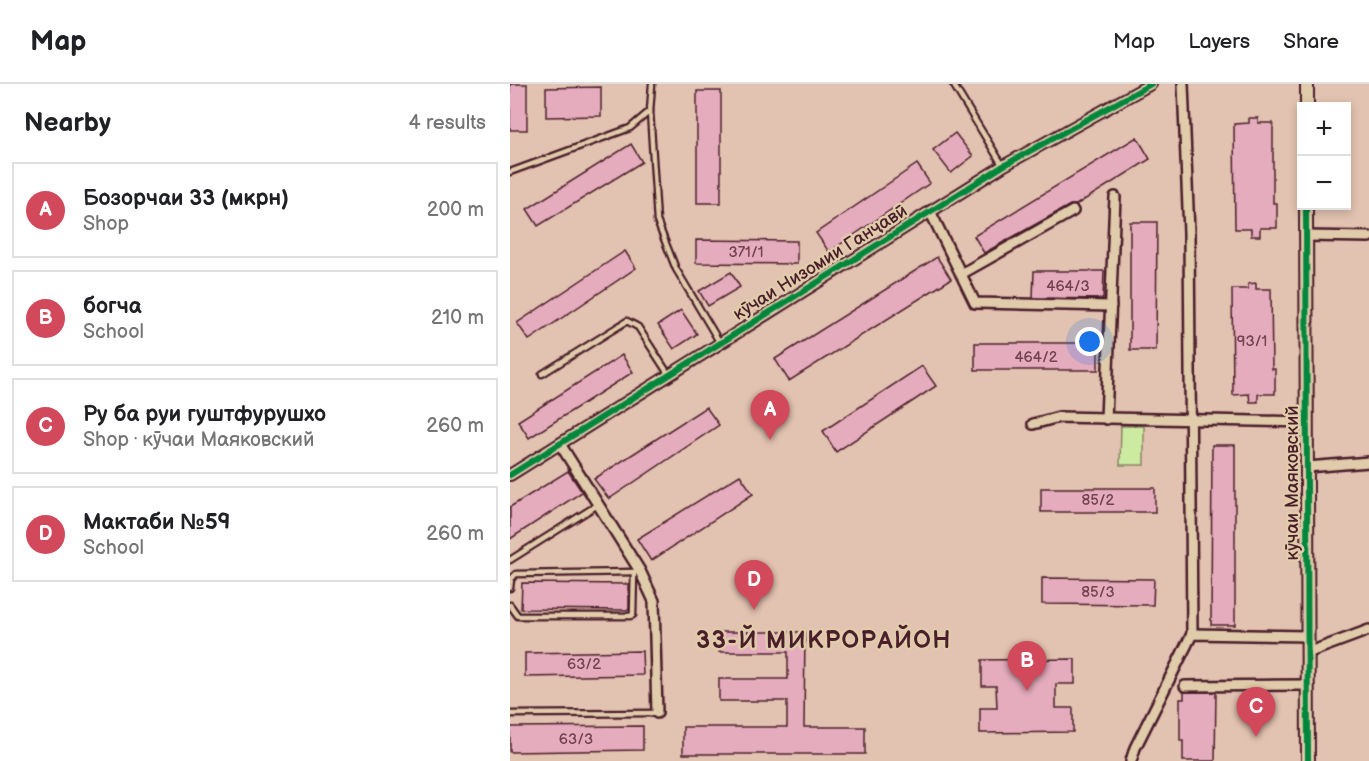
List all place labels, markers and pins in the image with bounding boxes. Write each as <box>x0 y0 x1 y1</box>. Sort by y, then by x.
pin: A <box>750 390 790 440</box>
pin: D <box>734 560 774 610</box>
pin: B <box>1008 642 1046 691</box>
pin: C <box>1236 688 1276 737</box>

